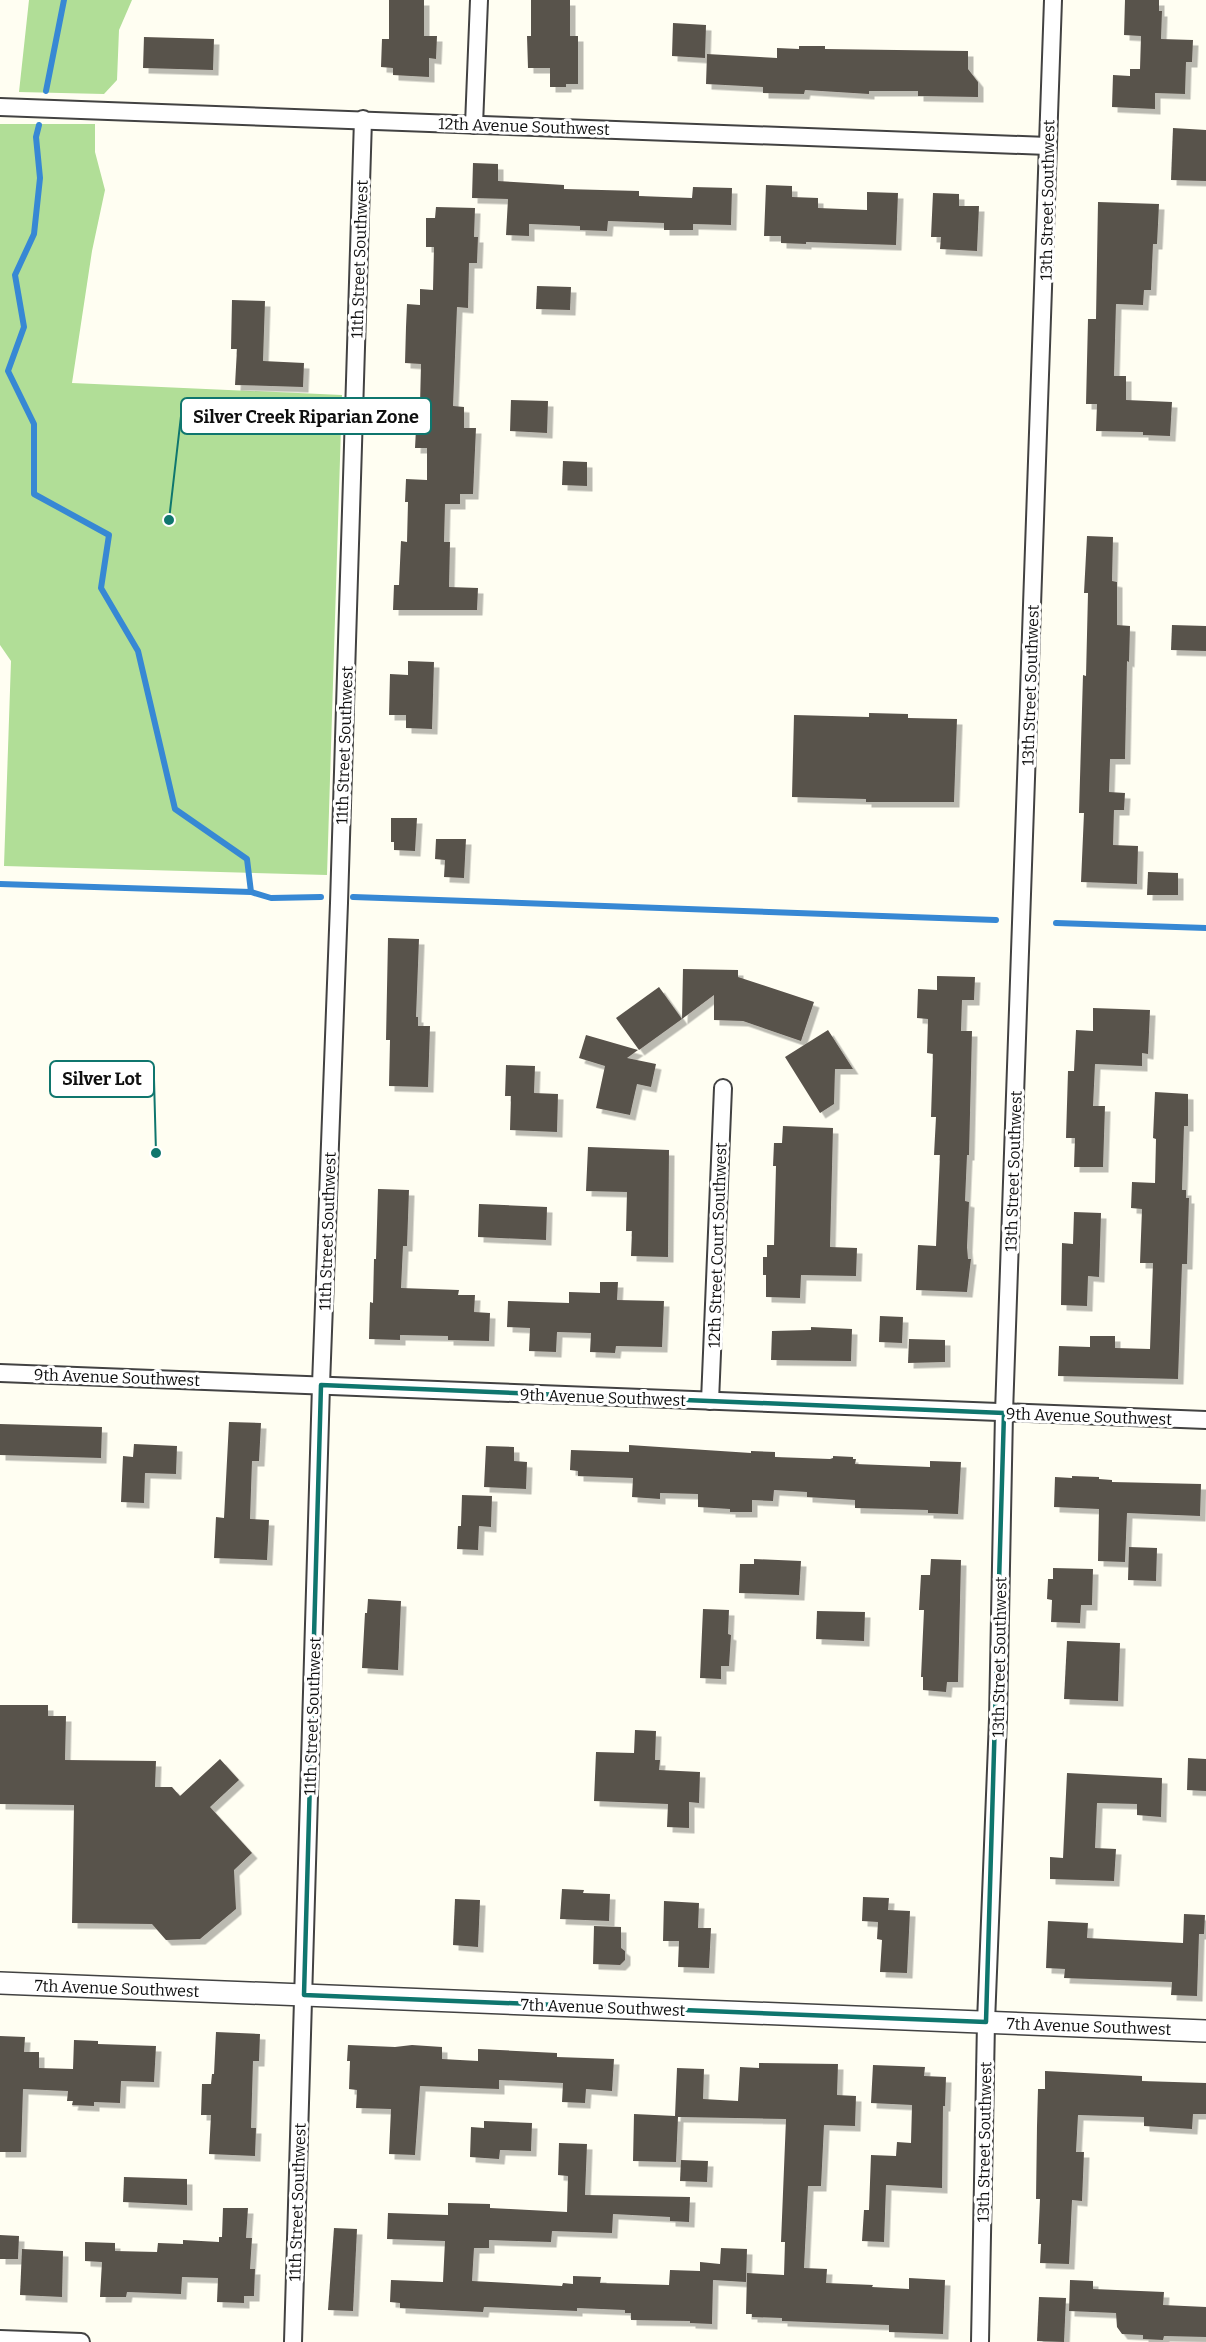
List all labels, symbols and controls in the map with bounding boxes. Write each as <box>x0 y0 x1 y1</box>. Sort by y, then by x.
street label: 12th Avenue Southwest <box>438 114 610 139</box>
street label: 13th Street Southwest <box>1037 119 1058 281</box>
street label: 11th Street Southwest <box>347 179 372 339</box>
callout: Silver Creek Riparian Zone <box>181 398 431 434</box>
text: Silver Creek Riparian Zone <box>193 406 419 428</box>
street label: 13th Street Southwest <box>1018 604 1043 766</box>
street label: 11th Street Southwest <box>332 665 357 825</box>
callout: Silver Lot <box>50 1061 154 1097</box>
text: Silver Lot <box>62 1068 142 1090</box>
street label: 13th Street Southwest <box>1001 1090 1026 1252</box>
street label: 12th Street Court Southwest <box>704 1142 731 1348</box>
street label: 11th Street Southwest <box>315 1151 340 1311</box>
street label: 9th Avenue Southwest <box>34 1365 200 1390</box>
street label: 9th Avenue Southwest <box>520 1385 686 1410</box>
street label: 9th Avenue Southwest <box>1006 1404 1172 1429</box>
street label: 13th Street Southwest <box>989 1576 1010 1738</box>
street label: 11th Street Southwest <box>300 1636 325 1796</box>
street label: 7th Avenue Southwest <box>34 1976 200 2001</box>
street label: 7th Avenue Southwest <box>520 1995 686 2020</box>
street label: 7th Avenue Southwest <box>1006 2014 1172 2039</box>
street label: 13th Street Southwest <box>974 2061 995 2223</box>
street label: 11th Street Southwest <box>285 2122 310 2282</box>

